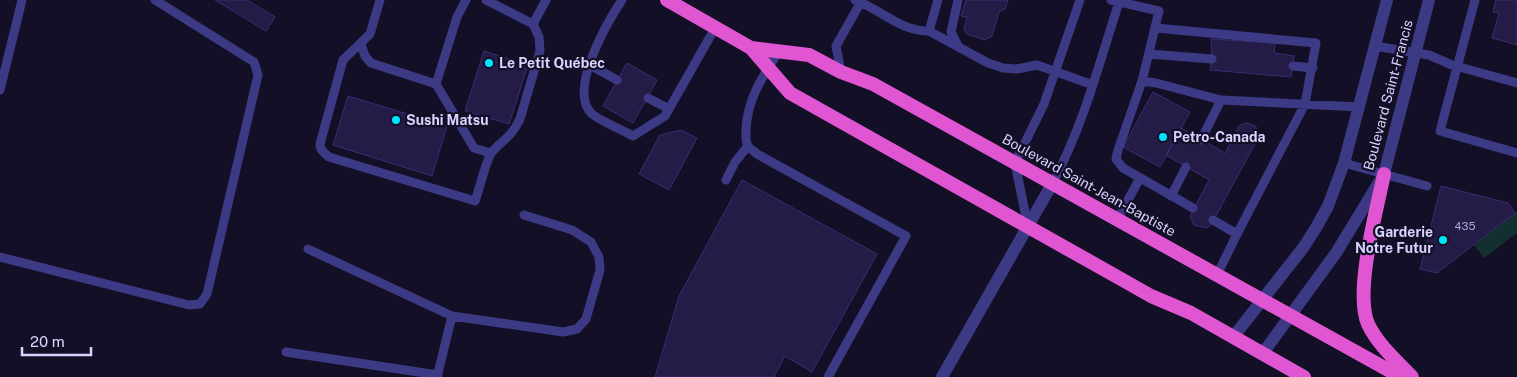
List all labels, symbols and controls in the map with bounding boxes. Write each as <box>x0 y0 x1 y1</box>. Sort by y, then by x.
street label: Boulevard Saint-Francis <box>1360 18 1416 172</box>
place label: Le Petit Québec <box>499 55 605 71</box>
marker: Le Petit Québec <box>483 57 495 69</box>
place label: Sushi Matsu <box>406 112 489 128</box>
marker: Sushi Matsu <box>390 114 402 126</box>
place label: Petro-Canada <box>1173 129 1266 145</box>
street label: Boulevard Saint-Jean-Baptiste <box>999 131 1179 240</box>
marker: Petro-Canada <box>1157 131 1169 143</box>
house number: 435 <box>1455 220 1475 232</box>
place label: Garderie Notre Futur <box>1355 224 1433 256</box>
marker: Garderie Notre Futur <box>1437 234 1449 246</box>
scale bar <box>22 324 91 356</box>
text: 20 m <box>30 333 65 350</box>

